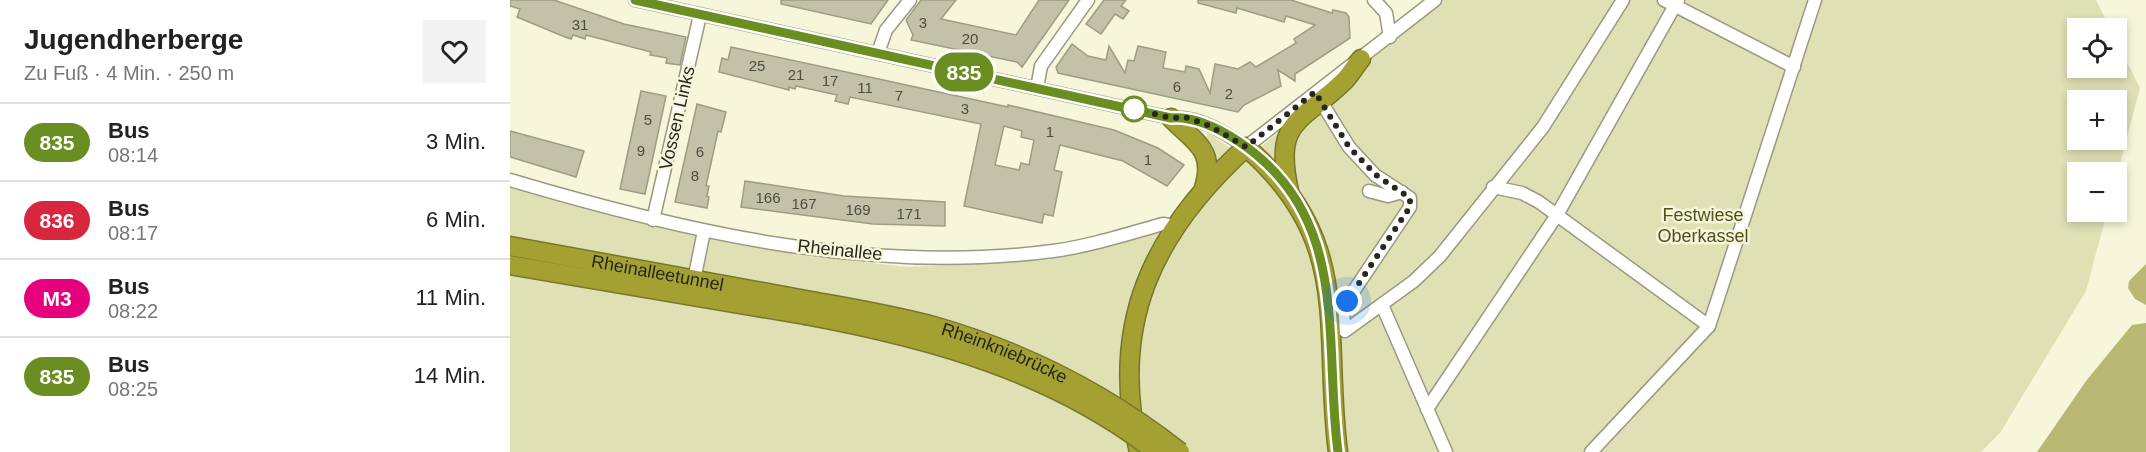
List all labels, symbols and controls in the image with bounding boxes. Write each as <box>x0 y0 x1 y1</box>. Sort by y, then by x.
house number: 3 <box>919 14 927 31</box>
house number: 31 <box>572 16 588 33</box>
map controls <box>2067 18 2127 222</box>
button: locate <box>2067 18 2127 78</box>
button: heart <box>423 20 486 83</box>
text: Jugendherberge <box>24 24 243 55</box>
house number: 20 <box>962 30 978 47</box>
line badge: 835 <box>930 52 998 92</box>
house number: 25 <box>749 57 765 74</box>
text: 835 <box>946 61 982 84</box>
text: Zu Fuß · 4 Min. · 250 m <box>24 62 234 84</box>
street label: Vossen Links <box>655 64 699 172</box>
house number: 21 <box>788 66 804 83</box>
house number: 17 <box>822 72 838 89</box>
house number: 6 <box>1173 78 1181 95</box>
house number: 11 <box>857 79 873 96</box>
house number: 2 <box>1225 85 1233 102</box>
house number: 7 <box>895 87 903 104</box>
button: + <box>2067 90 2127 150</box>
unlabelled marker <box>1121 96 1147 122</box>
house number: 3 <box>961 100 969 117</box>
house number: 5 <box>644 111 652 128</box>
text: Bus <box>108 118 150 143</box>
house number: 1 <box>1046 123 1054 140</box>
text: 3 Min. <box>426 129 486 154</box>
text: 835 <box>39 131 75 154</box>
house number: 9 <box>637 142 645 159</box>
house number: 6 <box>696 143 704 160</box>
text: 08:14 <box>108 144 158 166</box>
house number: 1 <box>1144 151 1152 168</box>
button: − <box>2067 162 2127 222</box>
house number: 8 <box>691 167 699 184</box>
house number: 166 <box>755 189 781 206</box>
house number: 167 <box>791 195 817 212</box>
text: Bus <box>108 196 150 221</box>
house number: 169 <box>845 201 871 218</box>
house number: 171 <box>896 205 922 222</box>
park label: Festwiese Oberkassel <box>1657 205 1749 246</box>
text: 6 Min. <box>426 207 486 232</box>
text: 836 <box>39 209 75 232</box>
text: 08:17 <box>108 222 158 244</box>
street label: Rheinallee <box>797 236 883 264</box>
street label: Rheinalleetunnel <box>590 251 725 295</box>
text: Bus <box>108 274 150 299</box>
text: 11 Min. <box>415 285 486 310</box>
your location <box>1332 286 1362 316</box>
text: M3 <box>42 287 72 310</box>
text: 08:22 <box>108 300 158 322</box>
street label: Rheinkniebrücke <box>939 319 1071 387</box>
text: Bus <box>108 352 150 377</box>
text: 14 Min. <box>414 363 486 388</box>
text: 835 <box>39 365 75 388</box>
text: 08:25 <box>108 378 158 400</box>

